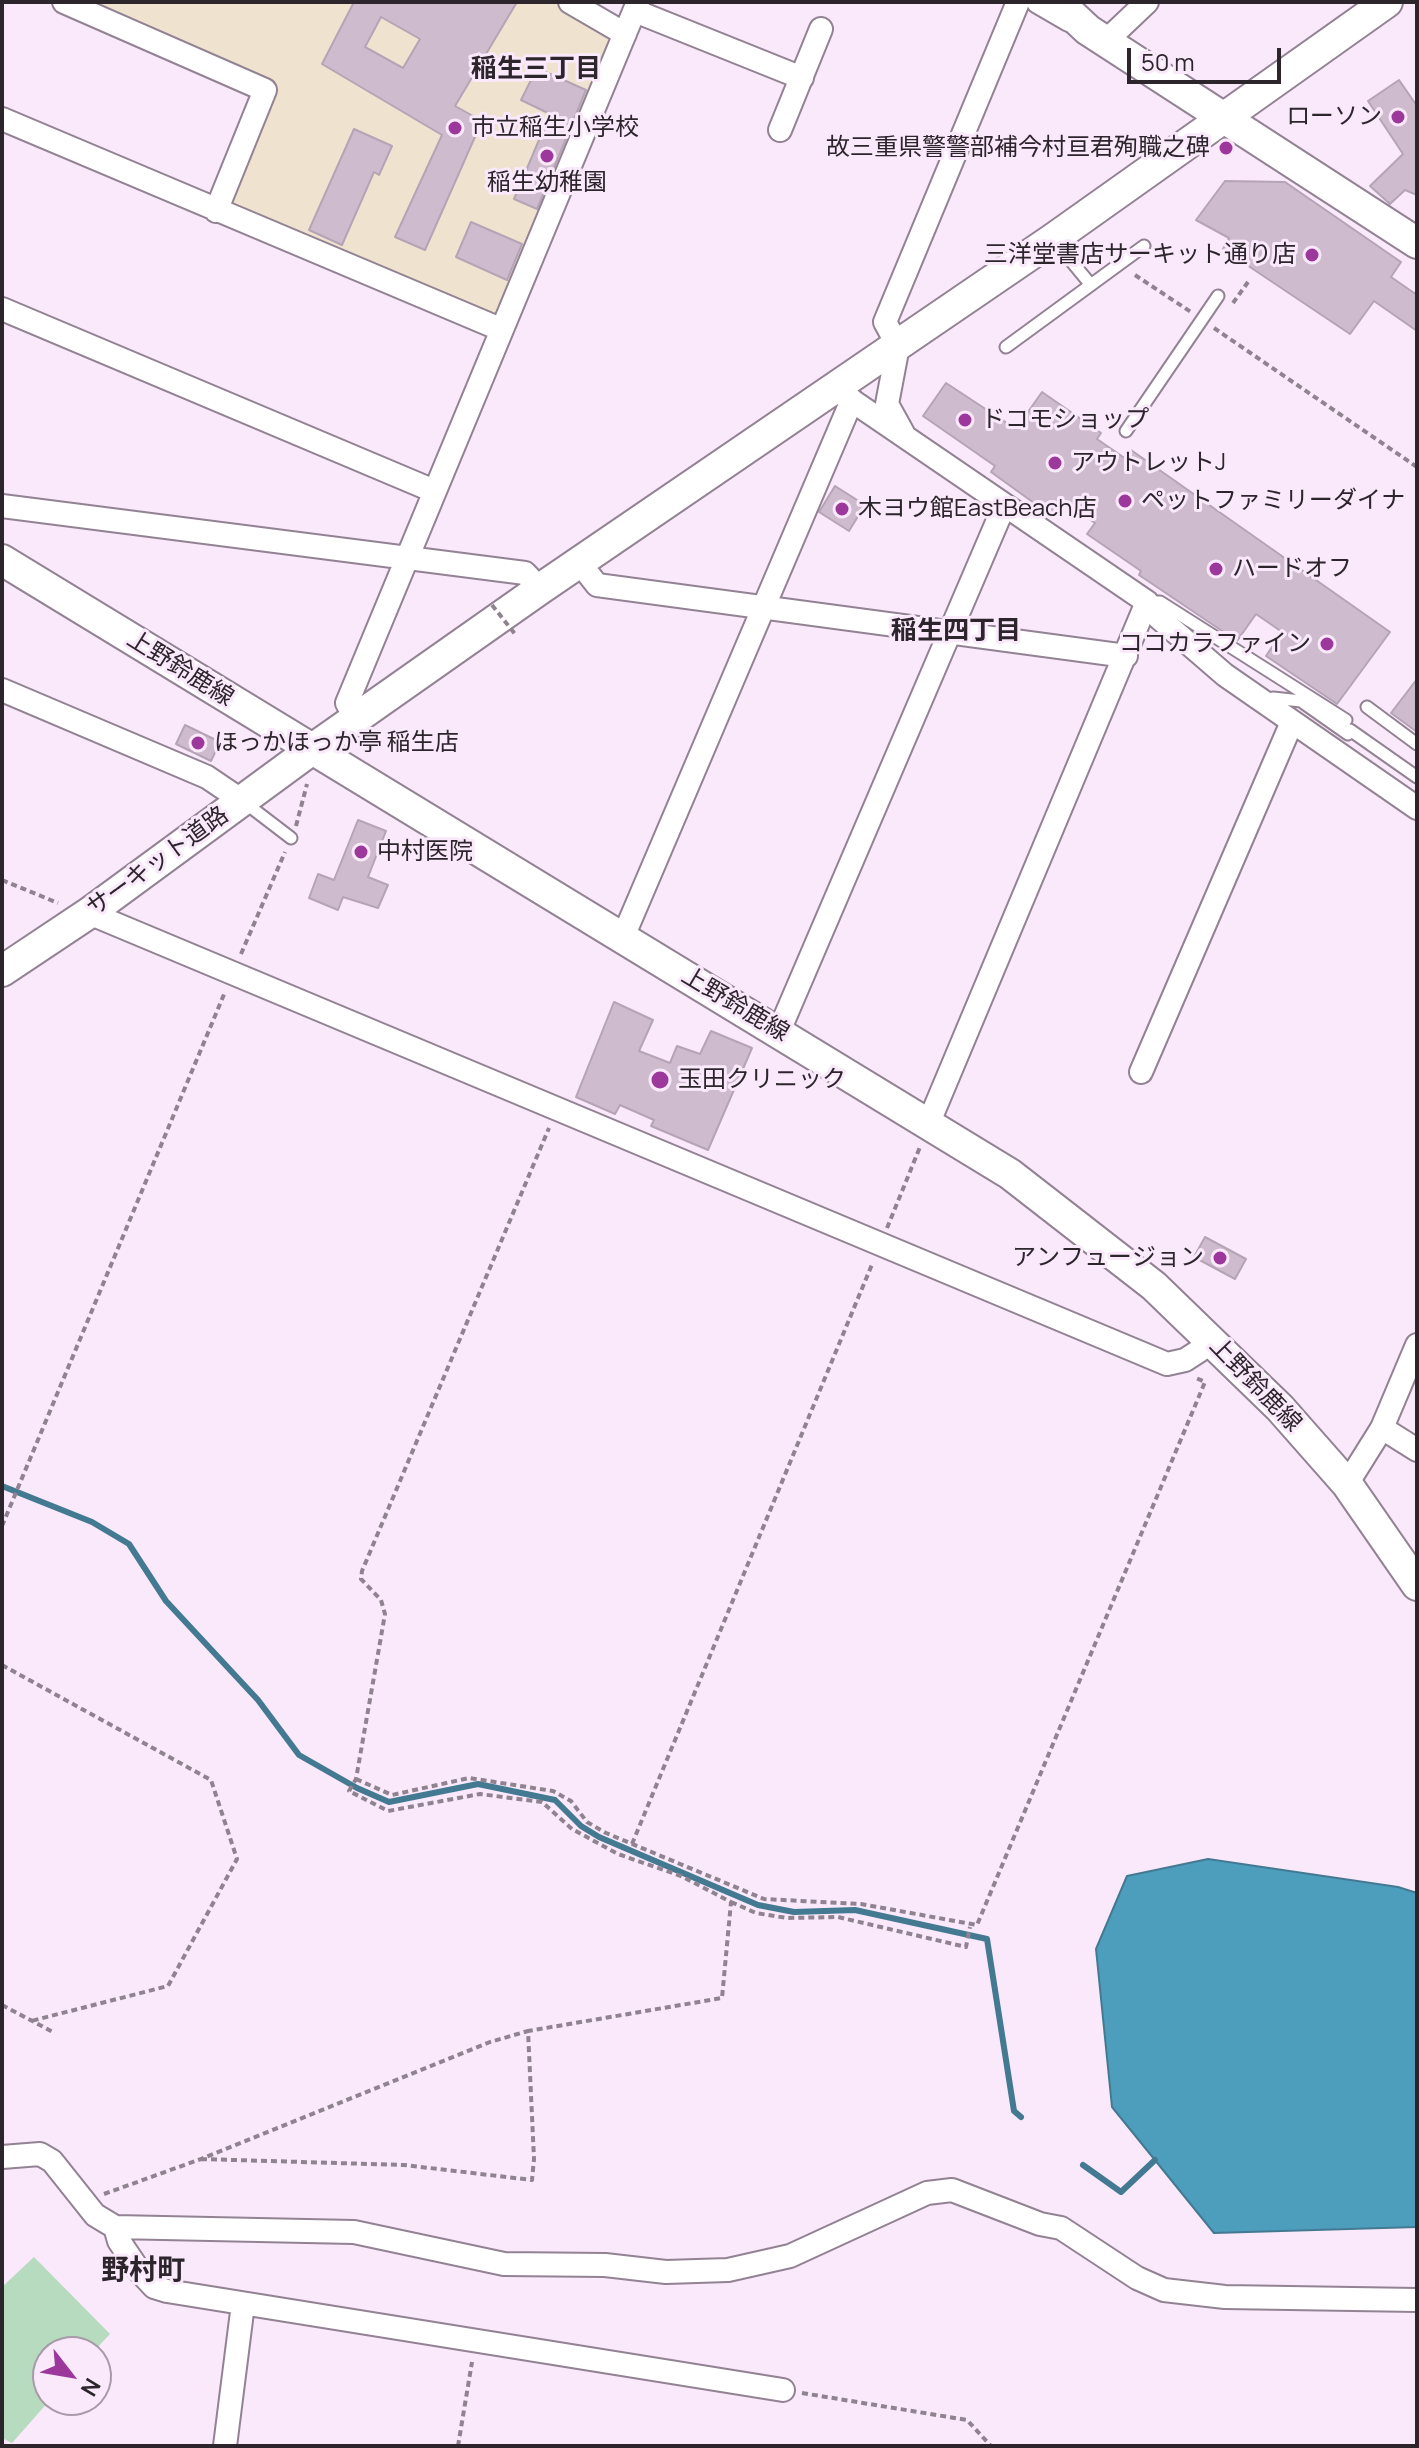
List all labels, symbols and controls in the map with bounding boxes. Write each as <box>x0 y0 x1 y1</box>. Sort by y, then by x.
scale bar <box>1131 32 1285 82</box>
text: 50 m <box>1141 45 1195 78</box>
district label: 稲生三丁目 <box>471 54 601 86</box>
place label: ローソン <box>1286 103 1382 131</box>
marker: ローソン <box>1389 108 1407 126</box>
place label: 市立稲生小学校 <box>471 114 639 142</box>
marker: 市立稲生小学校 <box>446 119 464 137</box>
place label: 故三重県警警部補今村亘君殉職之碑 <box>826 134 1210 162</box>
marker: 故三重県警警部補今村亘君殉職之碑 <box>1217 139 1235 157</box>
marker: 稲生幼稚園 <box>538 147 556 165</box>
place label: 稲生幼稚園 <box>487 169 607 197</box>
place label: 三洋堂書店サーキット通り店 <box>984 241 1296 269</box>
marker: 三洋堂書店サーキット通り店 <box>1303 246 1321 264</box>
place label: ドコモショップ <box>981 406 1149 434</box>
marker: ドコモショップ <box>956 411 974 429</box>
place label: アウトレットJ <box>1071 449 1226 477</box>
marker: アウトレットJ <box>1046 454 1064 472</box>
place label: ペットファミリーダイナ <box>1141 487 1405 515</box>
marker: ペットファミリーダイナ <box>1116 492 1134 510</box>
place label: 木ヨウ館EastBeach店 <box>858 495 1097 523</box>
marker: 木ヨウ館EastBeach店 <box>833 500 851 518</box>
place label: ハードオフ <box>1232 555 1352 583</box>
marker: ハードオフ <box>1207 560 1225 578</box>
district label: 稲生四丁目 <box>891 616 1021 648</box>
street label: 上野鈴鹿線 <box>121 625 239 713</box>
place label: ココカラファイン <box>1119 630 1311 658</box>
marker: ココカラファイン <box>1318 635 1336 653</box>
place label: ほっかほっか亭 稲生店 <box>214 729 459 757</box>
marker: ほっかほっか亭 稲生店 <box>189 734 207 752</box>
street label: サーキット道路 <box>82 801 234 923</box>
place label: 中村医院 <box>377 838 473 866</box>
marker: 中村医院 <box>352 843 370 861</box>
street label: 上野鈴鹿線 <box>676 962 794 1048</box>
place label: 玉田クリニック <box>678 1066 846 1094</box>
marker: 玉田クリニック <box>649 1069 671 1091</box>
place label: アンフュージョン <box>1012 1244 1204 1272</box>
marker: アンフュージョン <box>1211 1249 1229 1267</box>
street label: 上野鈴鹿線 <box>1203 1332 1307 1438</box>
district label: 野村町 <box>101 2254 185 2288</box>
north arrow <box>32 2336 112 2416</box>
text: N <box>74 2373 108 2402</box>

